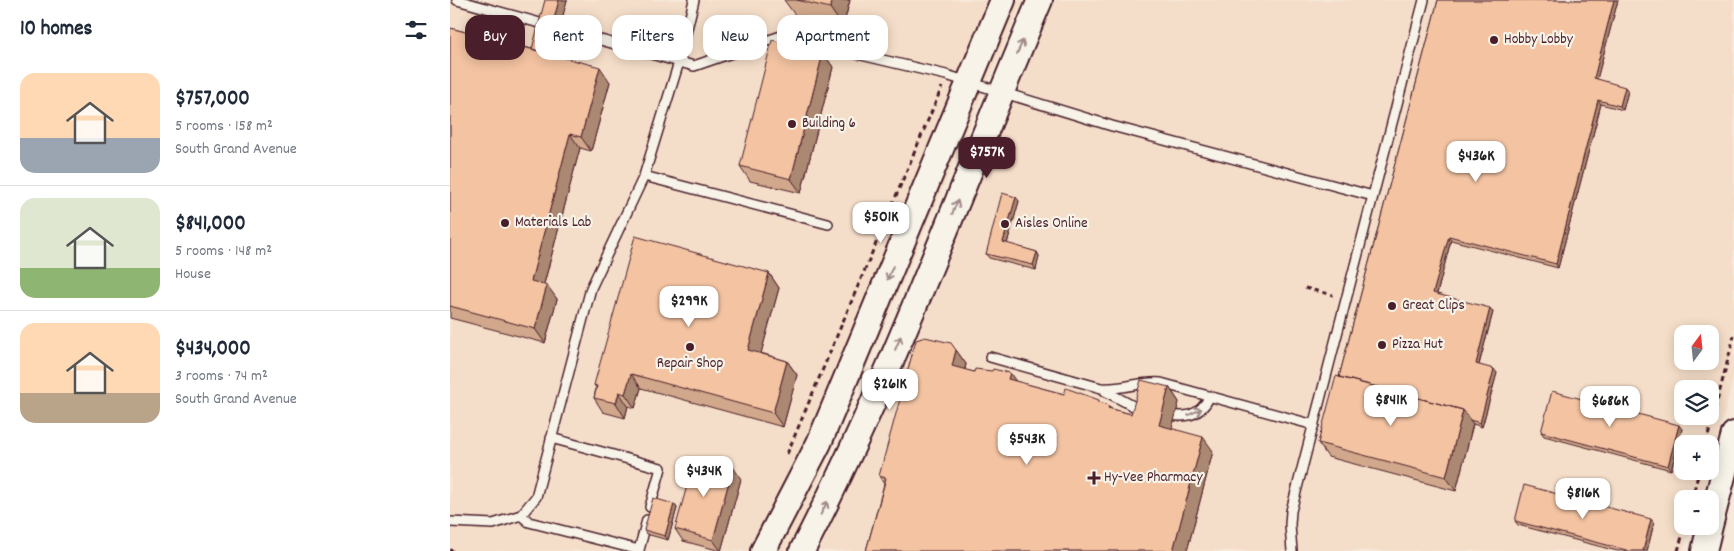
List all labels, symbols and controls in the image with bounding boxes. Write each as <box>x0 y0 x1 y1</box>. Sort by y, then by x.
text: 10 homes <box>20 15 92 45</box>
chip: Buy <box>465 15 525 60</box>
chip: Rent <box>535 15 602 60</box>
chip: Filters <box>612 15 693 60</box>
chip: New <box>703 15 767 60</box>
chip: Apartment <box>777 15 888 60</box>
icon: filters <box>402 16 430 44</box>
place label: Hobby Lobby <box>1504 29 1574 51</box>
marker: Hobby Lobby <box>1488 34 1500 46</box>
one-way arrow <box>1016 39 1025 55</box>
text: $757,000 <box>175 85 250 115</box>
icon: home <box>60 93 120 153</box>
place label: Building 6 <box>802 113 856 135</box>
text: 5 rooms · 158 m² <box>175 115 273 138</box>
marker: Building 6 <box>786 118 798 130</box>
pin: $757K <box>952 136 1022 179</box>
text: South Grand Avenue <box>175 138 297 161</box>
pin: $436K <box>1441 140 1511 183</box>
text: $757K <box>969 141 1005 164</box>
text: $436K <box>1457 145 1495 168</box>
one-way arrow <box>951 200 960 216</box>
pin: $501K <box>846 202 916 244</box>
text: $501K <box>863 206 899 229</box>
text: $841,000 <box>175 210 246 240</box>
place label: Materials Lab <box>515 212 591 234</box>
place label: Aisles Online <box>1015 213 1088 235</box>
marker: Materials Lab <box>499 217 511 229</box>
icon: home <box>60 218 120 278</box>
marker: Aisles Online <box>999 218 1011 230</box>
text: 5 rooms · 148 m² <box>175 240 272 263</box>
text: House <box>175 263 211 286</box>
one-way arrow <box>885 264 894 280</box>
pin: $299K <box>654 286 724 328</box>
text: $299K <box>670 290 708 313</box>
place label: Great Clips <box>1402 295 1465 317</box>
marker: Great Clips <box>1386 300 1398 312</box>
north arrow <box>1674 325 1719 370</box>
map controls <box>1674 325 1719 535</box>
place label: Pizza Hut <box>1392 334 1444 356</box>
text: $434,000 <box>175 335 251 365</box>
one-way arrow <box>894 336 903 351</box>
marker: Pizza Hut <box>1376 339 1388 351</box>
marker: Repair Shop <box>684 341 696 353</box>
icon: home <box>60 343 120 403</box>
place label: Repair Shop <box>657 353 723 375</box>
text: 3 rooms · 74 m² <box>175 365 268 388</box>
pin: $261K <box>855 368 925 411</box>
text: $261K <box>873 373 907 396</box>
button: layers <box>1674 380 1719 425</box>
pin: $841K <box>1356 384 1426 427</box>
pin: $686K <box>1575 386 1645 428</box>
text: South Grand Avenue <box>175 388 297 411</box>
text: $841K <box>1375 389 1407 412</box>
text: $686K <box>1591 390 1629 413</box>
one-way arrow <box>1187 406 1202 416</box>
pin: $543K <box>992 424 1062 466</box>
text: $543K <box>1009 428 1045 451</box>
button: + <box>1674 435 1719 480</box>
pin: $434K <box>669 456 739 498</box>
text: $434K <box>686 460 722 483</box>
place label: Hy-Vee Pharmacy <box>1104 467 1203 489</box>
marker: Hy-Vee Pharmacy <box>1088 472 1100 484</box>
pin: $816K <box>1548 478 1618 520</box>
text: $816K <box>1566 482 1600 505</box>
button: − <box>1674 490 1719 535</box>
one-way arrow <box>819 500 829 515</box>

